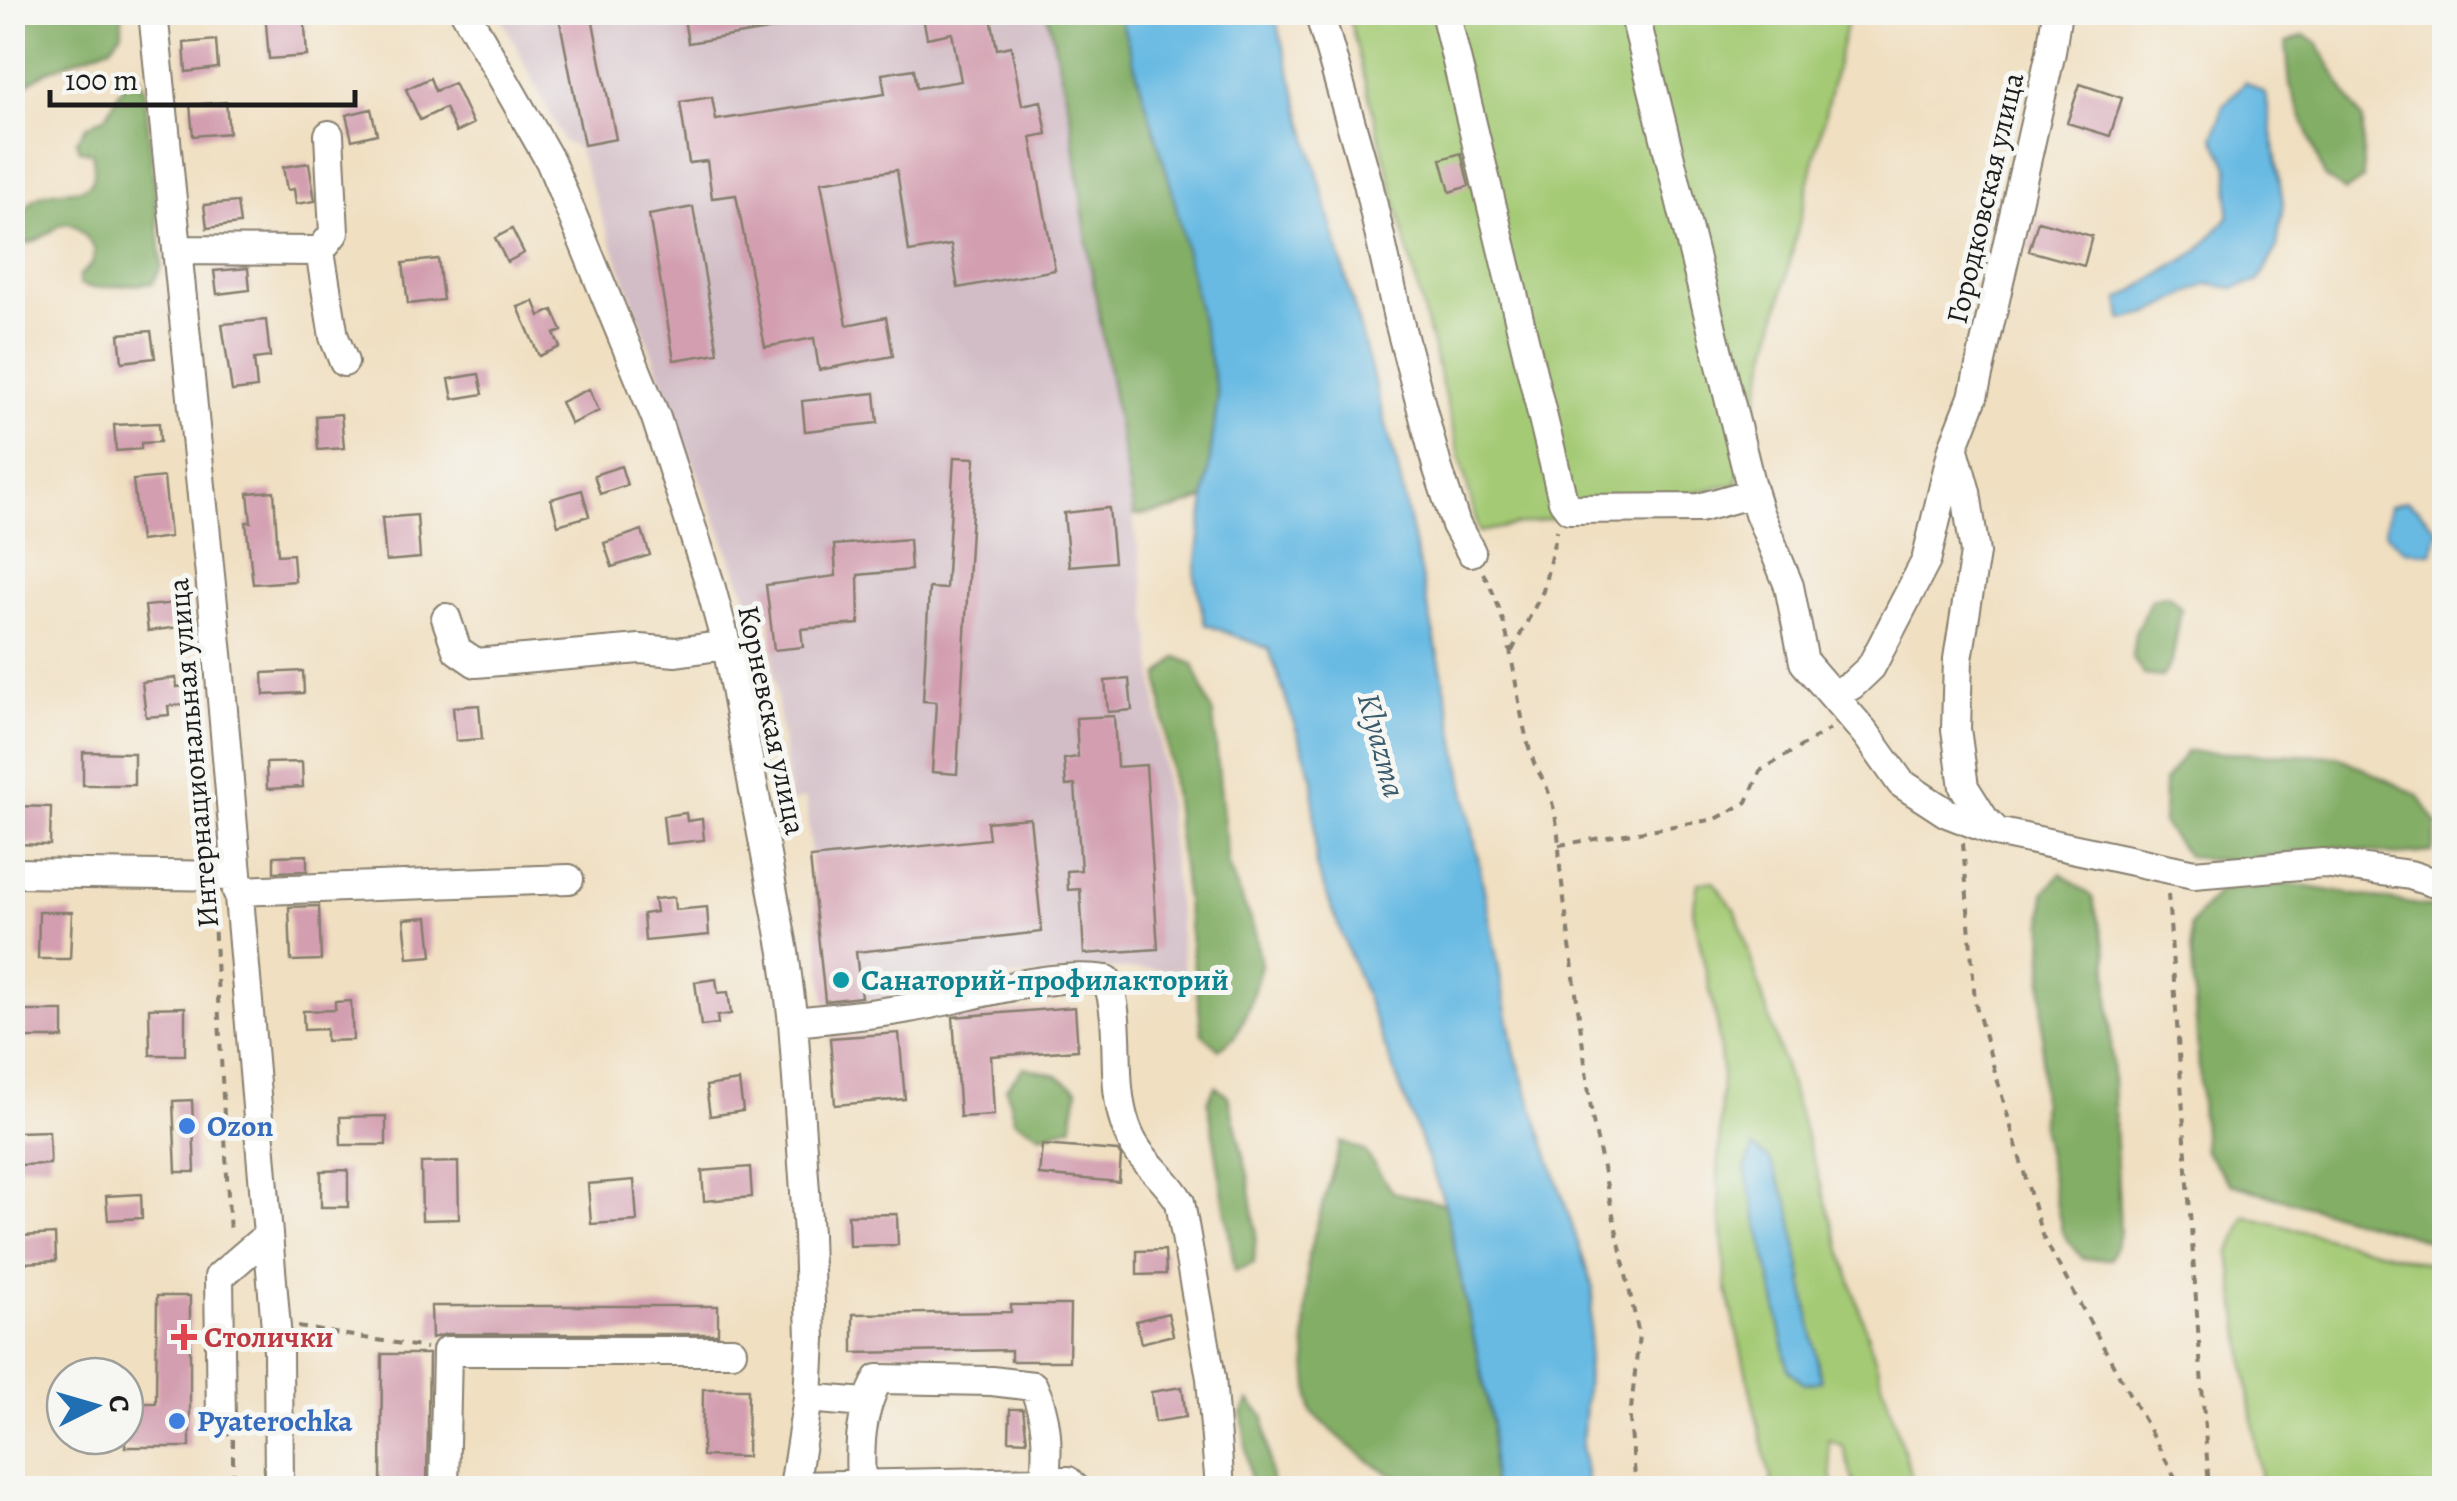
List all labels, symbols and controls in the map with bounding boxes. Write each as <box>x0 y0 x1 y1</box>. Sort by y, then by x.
scale bar <box>50 45 355 107</box>
text: 100 m <box>65 60 138 100</box>
street label: Городковская улица <box>1937 68 2033 328</box>
street label: Интернациональная улица <box>158 576 228 930</box>
street label: Корневская улица <box>728 602 816 838</box>
water label: Klyazma <box>1347 688 1417 802</box>
place label: Санаторий-профилакторий <box>861 960 1229 1000</box>
marker: Санаторий-профилакторий <box>830 969 852 991</box>
place label: Ozon <box>207 1106 273 1146</box>
marker: Ozon <box>176 1115 198 1137</box>
place label: Столички <box>204 1317 334 1357</box>
marker: Столички <box>173 1326 195 1348</box>
north arrow <box>45 1356 145 1456</box>
text: С <box>99 1394 139 1414</box>
place label: Pyaterochka <box>197 1401 353 1441</box>
marker: Pyaterochka <box>166 1410 188 1432</box>

